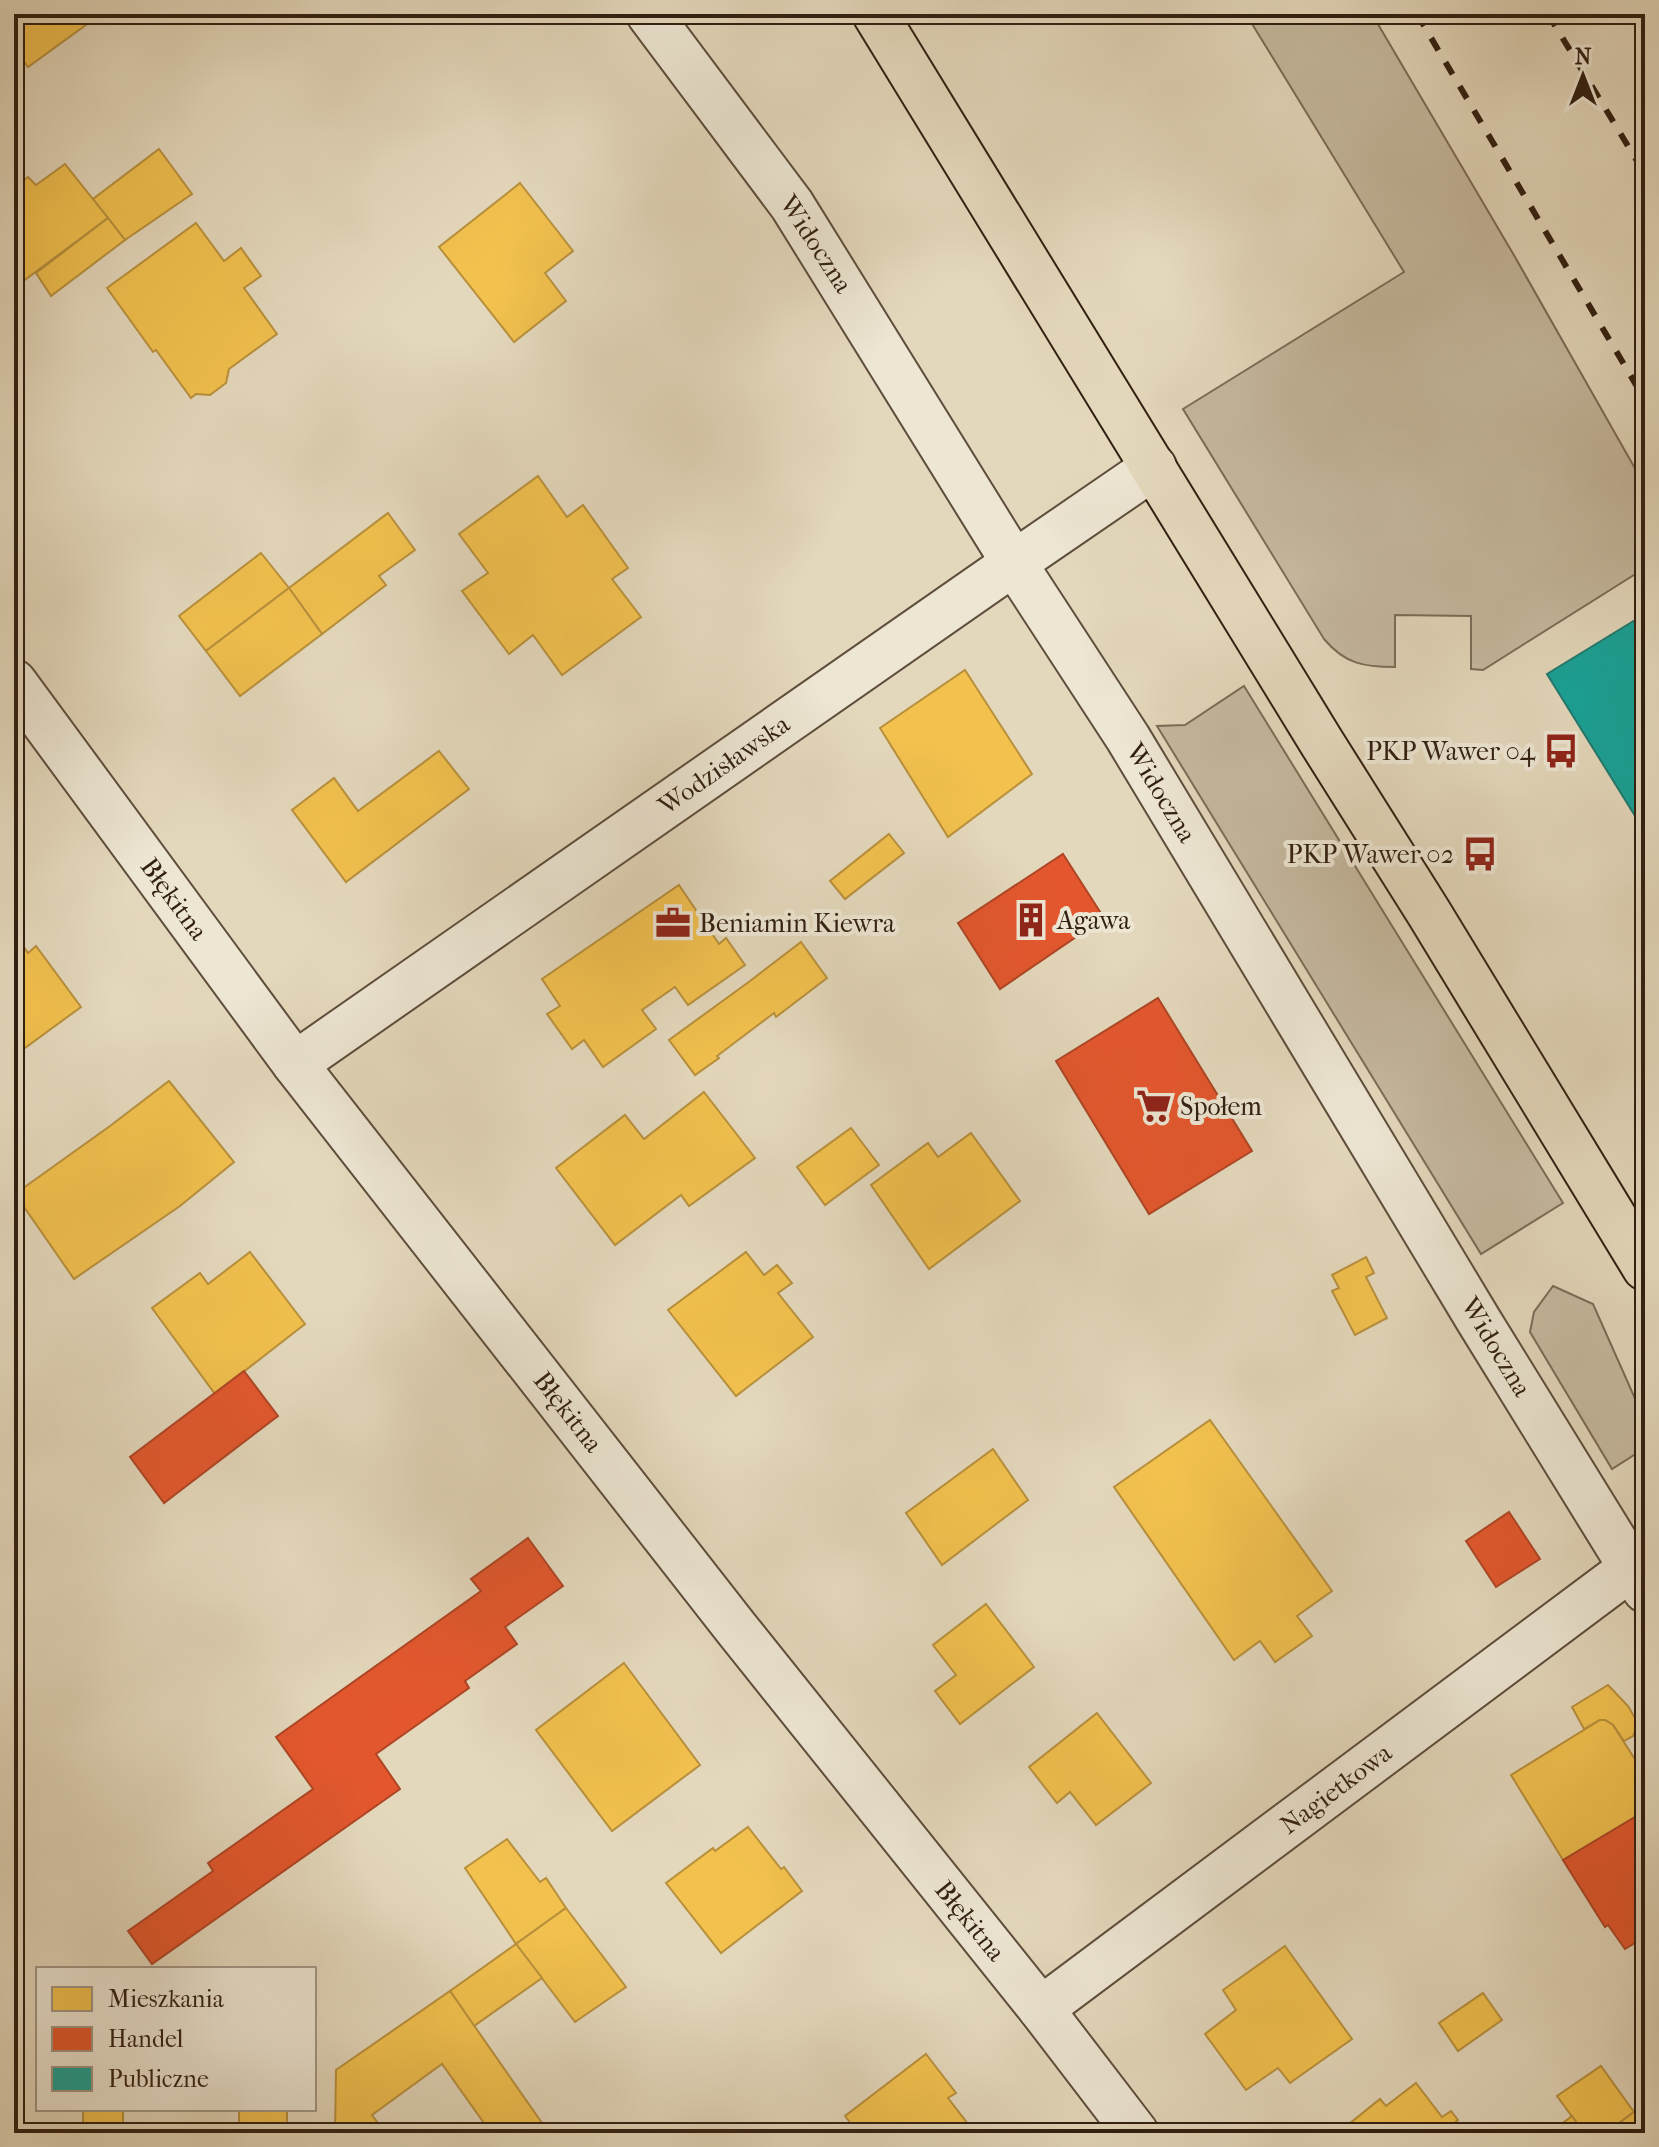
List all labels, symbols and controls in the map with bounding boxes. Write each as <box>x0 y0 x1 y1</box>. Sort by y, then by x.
north arrow <box>1543 36 1623 116</box>
text: N <box>1575 44 1592 70</box>
street label: Widoczna <box>772 188 860 300</box>
street label: Wodzisławska <box>652 708 796 822</box>
bus stop icon: PKP Wawer 04 <box>1542 732 1580 770</box>
place label: PKP Wawer 04 <box>1366 736 1536 767</box>
street label: Widoczna <box>1119 737 1203 849</box>
bus stop icon: PKP Wawer 02 <box>1461 835 1499 873</box>
place label: PKP Wawer 02 <box>1287 839 1454 870</box>
street label: Błękitna <box>133 852 215 948</box>
building icon: Agawa <box>1012 901 1050 939</box>
office icon: Beniamin Kiewra <box>654 904 692 942</box>
place label: Agawa <box>1056 905 1131 936</box>
place label: Beniamin Kiewra <box>699 908 896 939</box>
supermarket icon: Społem <box>1135 1087 1173 1125</box>
place label: Społem <box>1180 1091 1262 1122</box>
street label: Widoczna <box>1454 1291 1538 1403</box>
street label: Błękitna <box>526 1365 610 1460</box>
street label: Nagietkowa <box>1274 1736 1399 1841</box>
street label: Błękitna <box>928 1875 1012 1969</box>
legend <box>36 1967 316 2111</box>
text: Mieszkania <box>108 1985 225 2013</box>
text: Handel <box>108 2025 184 2053</box>
text: Publiczne <box>108 2065 209 2093</box>

